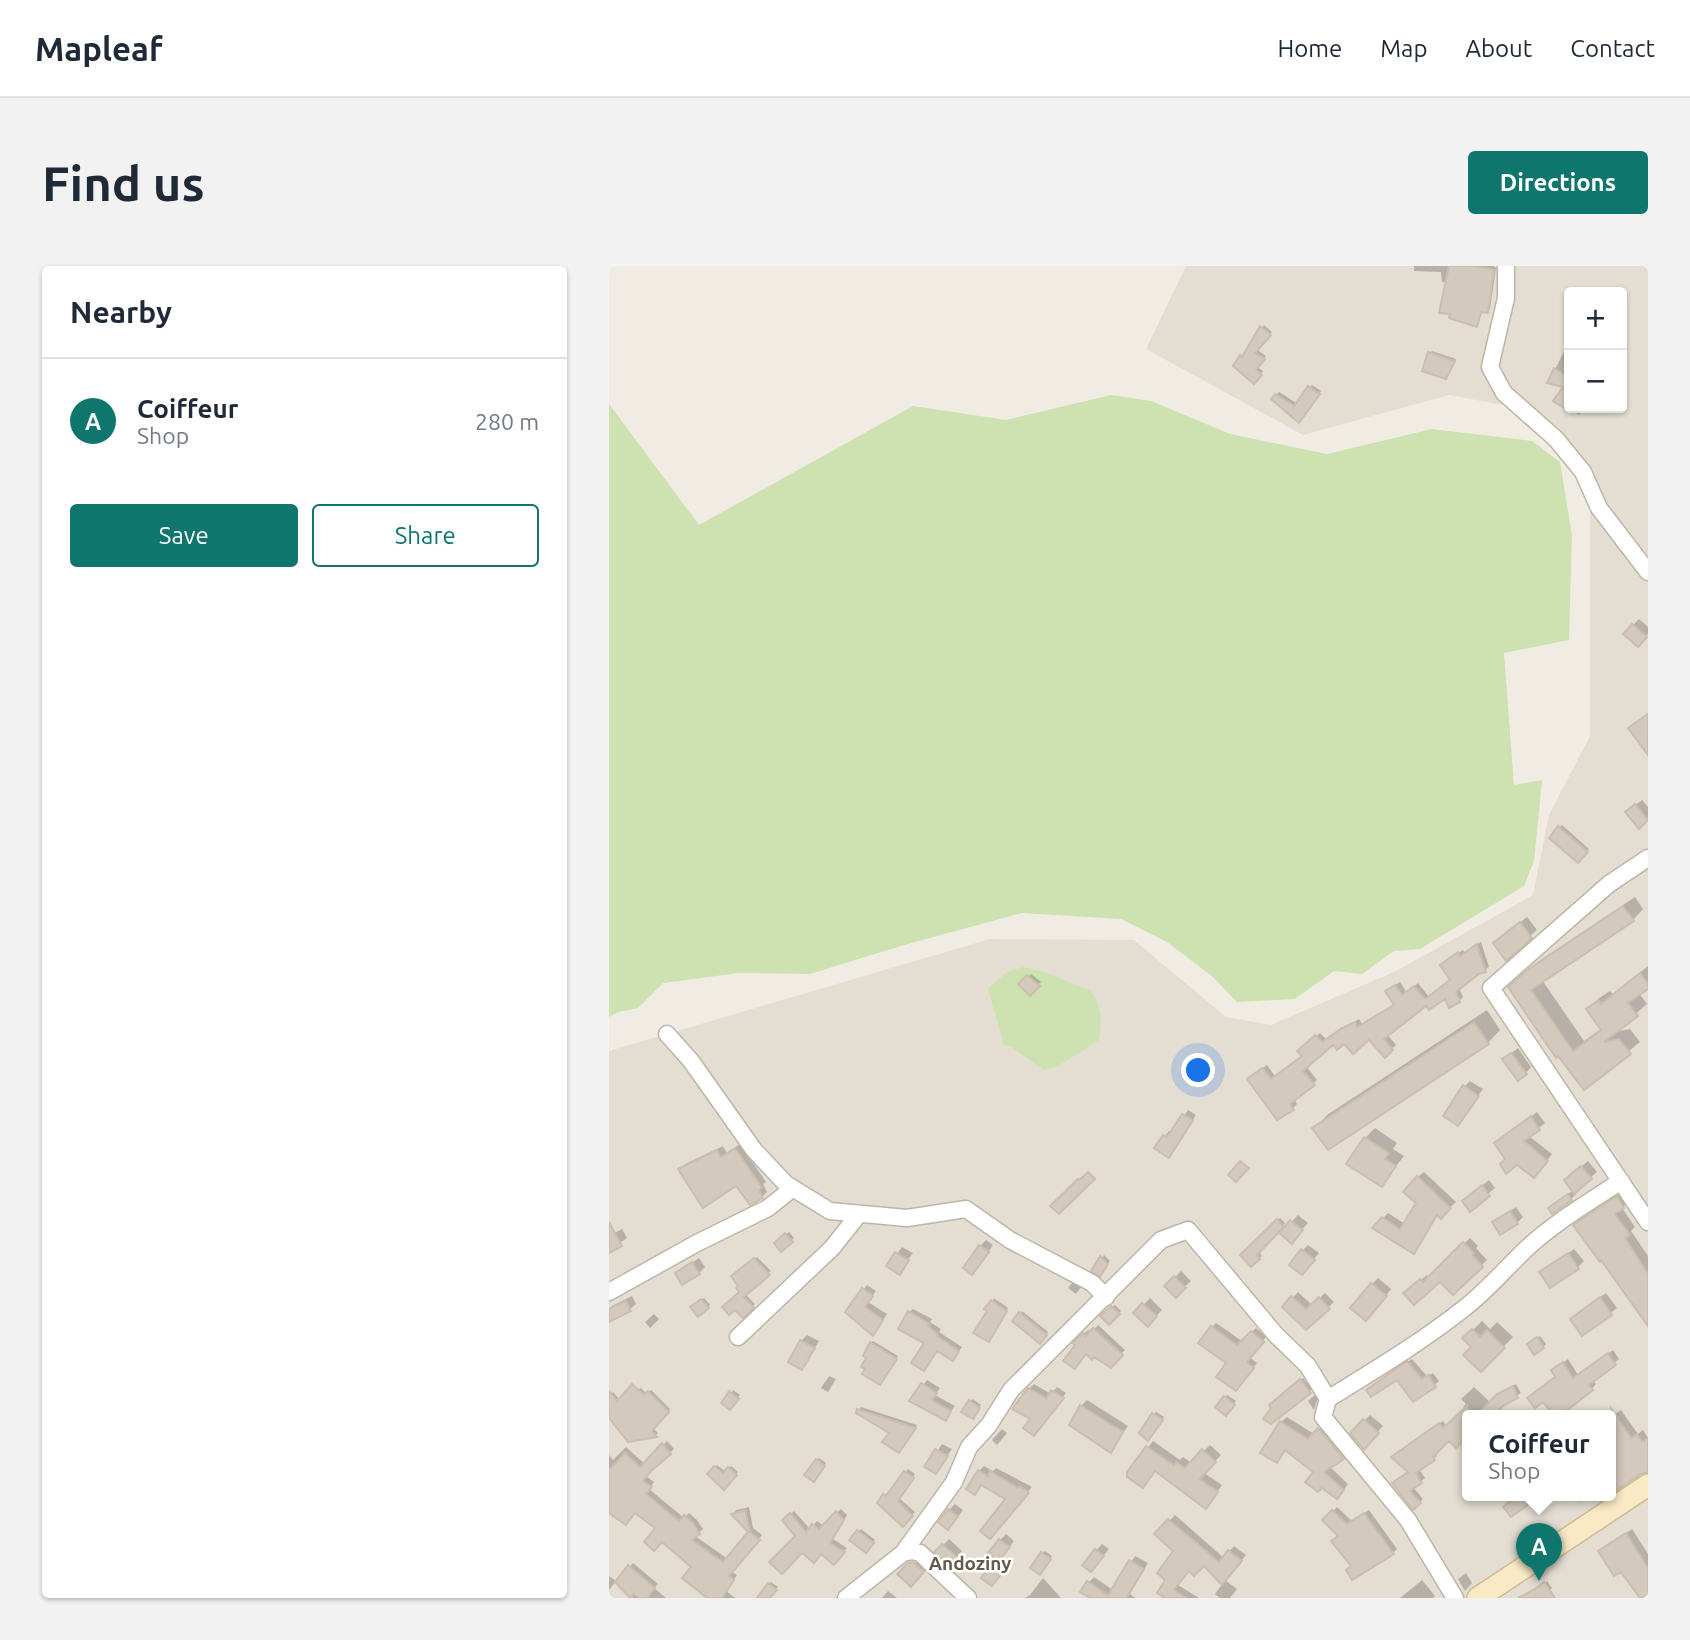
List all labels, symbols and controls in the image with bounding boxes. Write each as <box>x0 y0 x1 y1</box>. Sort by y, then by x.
text: Mapleaf <box>35 30 163 67</box>
text: Home <box>1277 35 1342 62</box>
text: Map <box>1380 35 1427 62</box>
text: About <box>1465 35 1532 62</box>
text: Contact <box>1570 35 1655 62</box>
button: Directions <box>1468 151 1648 214</box>
text: Find us <box>42 155 205 210</box>
map controls <box>1564 287 1627 413</box>
button: + <box>1564 287 1627 350</box>
text: Nearby <box>70 295 172 329</box>
button: − <box>1564 350 1627 413</box>
text: Coiffeur <box>137 394 238 423</box>
text: A <box>85 409 101 434</box>
text: 280 m <box>475 409 539 434</box>
text: Shop <box>137 423 189 448</box>
button: Save <box>70 504 298 567</box>
button: Share <box>312 504 539 567</box>
your location <box>1181 1053 1215 1087</box>
popup <box>1462 1410 1616 1501</box>
text: Coiffeur <box>1488 1429 1590 1458</box>
text: Shop <box>1488 1458 1540 1483</box>
pin: A <box>1516 1523 1562 1581</box>
district label: Andoziny <box>929 1552 1011 1574</box>

